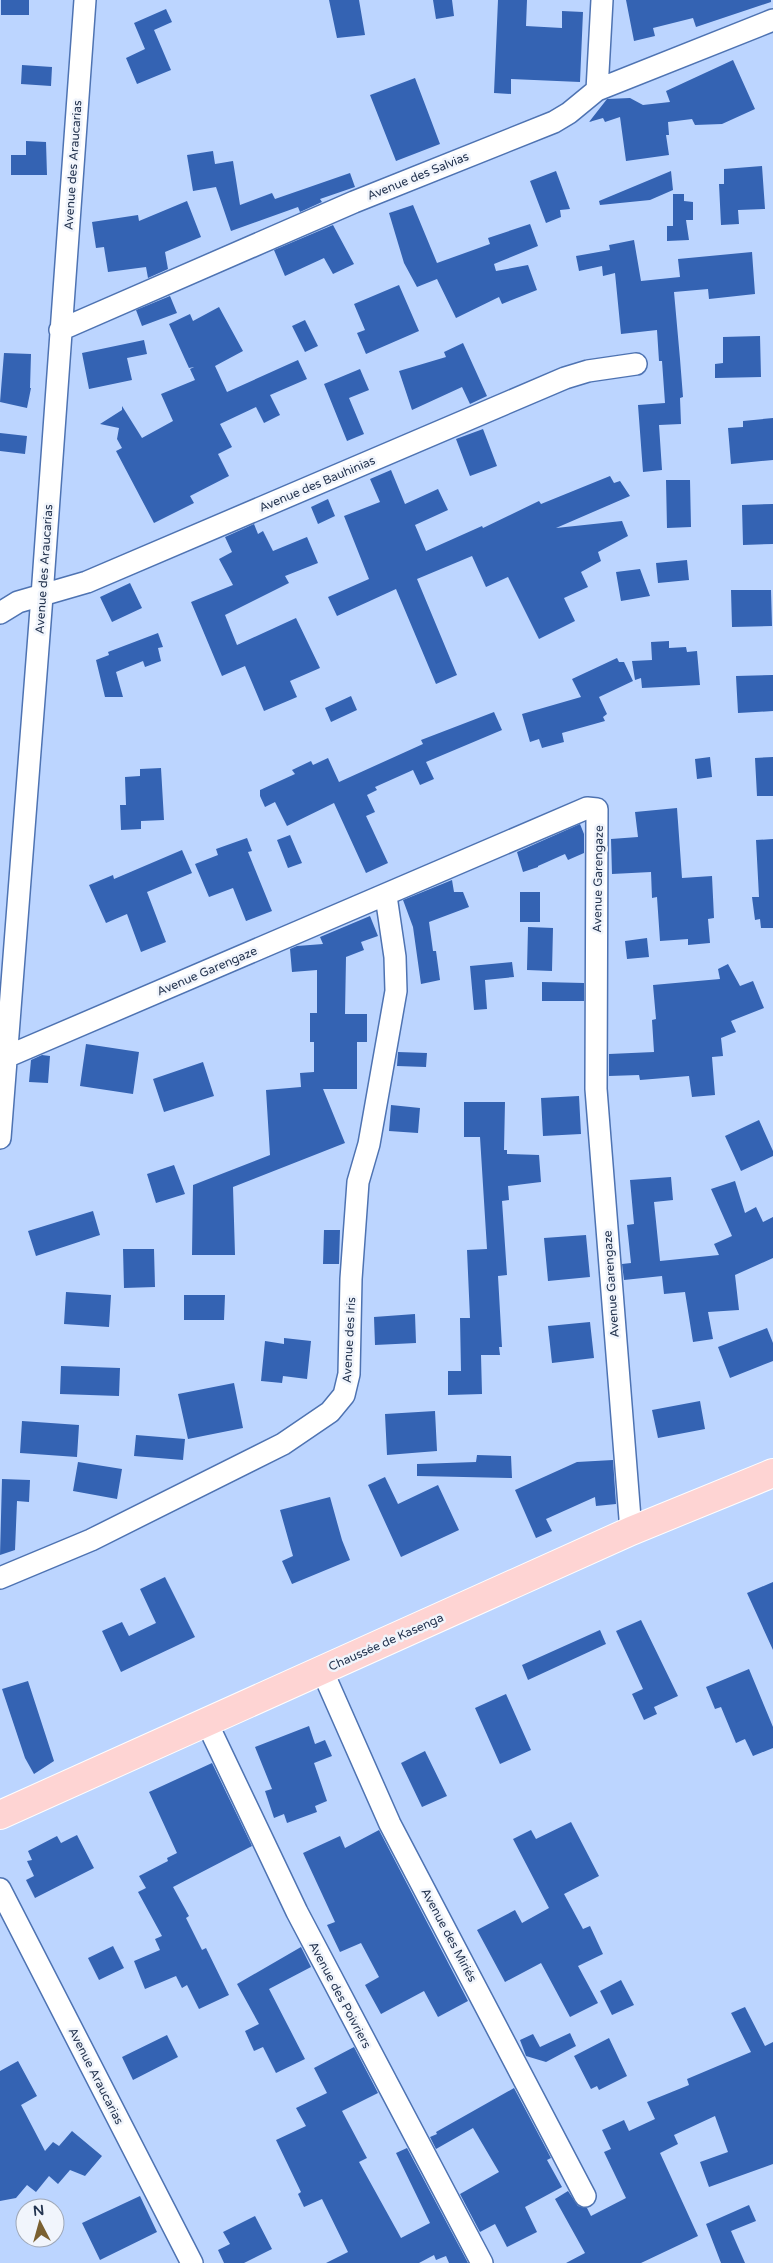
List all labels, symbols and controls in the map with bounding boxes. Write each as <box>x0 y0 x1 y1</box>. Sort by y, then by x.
street label: Avenue des Araucarias <box>61 99 85 230</box>
street label: Avenue des Salvias <box>365 149 471 203</box>
street label: Avenue des Bauhinias <box>257 453 377 515</box>
street label: Avenue des Araucarias <box>32 503 56 634</box>
street label: Avenue Garengaze <box>590 825 606 933</box>
street label: Avenue Garengaze <box>155 943 259 998</box>
street label: Avenue Garengaze <box>600 1230 622 1338</box>
street label: Avenue des Iris <box>340 1296 358 1383</box>
street label: Chaussée de Kasenga <box>326 1610 446 1674</box>
street label: Avenue des Miriés <box>418 1886 480 1984</box>
street label: Avenue des Poivriers <box>306 1939 374 2051</box>
street label: Avenue Araucarias <box>66 2025 127 2127</box>
north arrow <box>15 2198 65 2248</box>
text: N <box>32 2202 45 2220</box>

